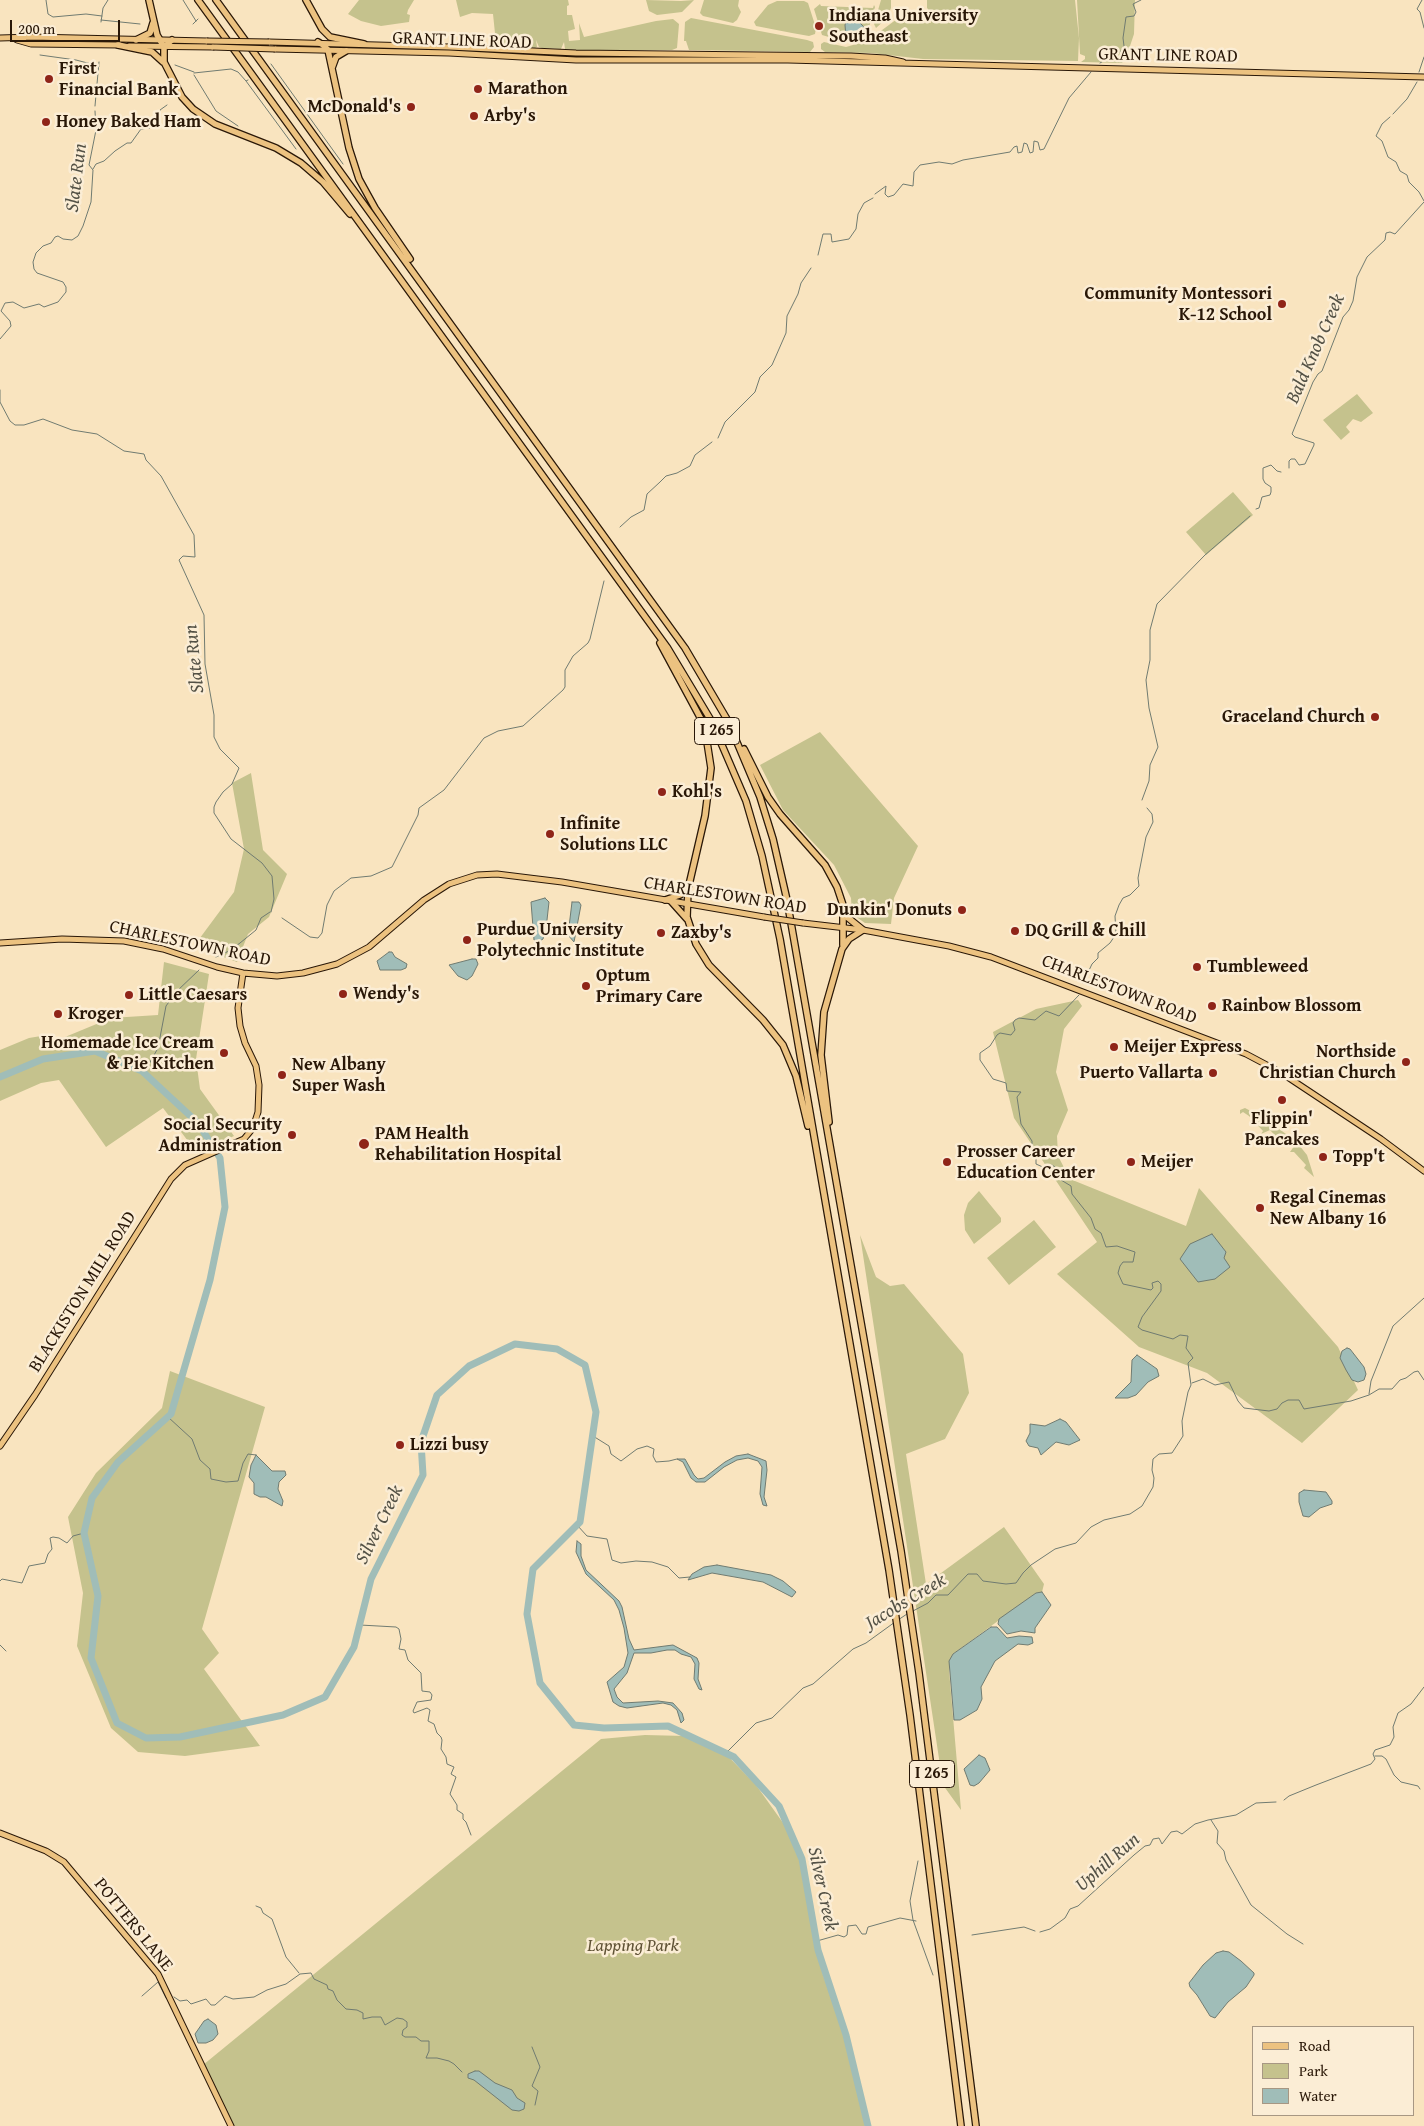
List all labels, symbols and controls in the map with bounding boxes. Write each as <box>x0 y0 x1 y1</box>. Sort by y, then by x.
place label: Indiana University Southeast <box>829 5 978 48</box>
scale bar <box>12 10 122 42</box>
text: 200 m <box>18 18 55 39</box>
marker: Indiana University Southeast <box>813 20 825 32</box>
street label: GRANT LINE ROAD <box>392 28 532 54</box>
street label: GRANT LINE ROAD <box>1098 44 1238 68</box>
place label: First Financial Bank <box>59 58 178 100</box>
marker: First Financial Bank <box>43 73 55 85</box>
place label: Marathon <box>488 78 568 100</box>
marker: Marathon <box>472 83 484 95</box>
place label: McDonald's <box>307 96 401 118</box>
marker: McDonald's <box>405 101 417 113</box>
place label: Arby's <box>484 105 536 127</box>
marker: Arby's <box>468 110 480 122</box>
place label: Honey Baked Ham <box>56 111 201 133</box>
marker: Honey Baked Ham <box>40 116 52 128</box>
water label: Slate Run <box>61 142 93 214</box>
place label: Community Montessori K-12 School <box>1085 283 1272 326</box>
water label: Bald Knob Creek <box>1282 291 1350 407</box>
marker: Community Montessori K-12 School <box>1276 298 1288 310</box>
water label: Slate Run <box>180 623 210 695</box>
place label: Graceland Church <box>1222 706 1365 728</box>
marker: Graceland Church <box>1369 711 1381 723</box>
road number: I 265 <box>694 718 740 744</box>
place label: Kohl's <box>672 781 722 803</box>
marker: Kohl's <box>656 786 668 798</box>
place label: Infinite Solutions LLC <box>560 813 668 856</box>
marker: Infinite Solutions LLC <box>544 828 556 840</box>
street label: CHARLESTOWN ROAD <box>642 872 808 920</box>
place label: Dunkin' Donuts <box>827 899 952 921</box>
marker: Dunkin' Donuts <box>956 904 968 916</box>
street label: CHARLESTOWN ROAD <box>107 916 273 972</box>
place label: Purdue University Polytechnic Institute <box>477 919 644 962</box>
place label: DQ Grill & Chill <box>1025 920 1146 942</box>
place label: Zaxby's <box>671 922 731 944</box>
marker: DQ Grill & Chill <box>1009 925 1021 937</box>
marker: Zaxby's <box>655 927 667 939</box>
marker: Purdue University Polytechnic Institute <box>461 934 473 946</box>
street label: CHARLESTOWN ROAD <box>1038 950 1200 1030</box>
place label: Tumbleweed <box>1207 956 1308 978</box>
marker: Tumbleweed <box>1191 961 1203 973</box>
place label: Optum Primary Care <box>596 965 703 1008</box>
marker: Optum Primary Care <box>580 980 592 992</box>
place label: Wendy's <box>353 983 419 1005</box>
place label: Little Caesars <box>139 984 247 1006</box>
marker: Wendy's <box>337 988 349 1000</box>
marker: Little Caesars <box>123 989 135 1001</box>
place label: Rainbow Blossom <box>1222 995 1361 1017</box>
marker: Rainbow Blossom <box>1206 1000 1218 1012</box>
place label: Kroger <box>68 1003 124 1025</box>
marker: Kroger <box>52 1008 64 1020</box>
place label: Homemade Ice Cream & Pie Kitchen <box>41 1032 214 1074</box>
place label: Meijer Express <box>1124 1036 1242 1058</box>
marker: Meijer Express <box>1108 1041 1120 1053</box>
place label: Northside Christian Church <box>1260 1041 1396 1084</box>
marker: Homemade Ice Cream & Pie Kitchen <box>218 1047 230 1059</box>
place label: New Albany Super Wash <box>292 1054 386 1096</box>
marker: Northside Christian Church <box>1400 1056 1412 1068</box>
place label: Puerto Vallarta <box>1080 1062 1203 1084</box>
marker: Puerto Vallarta <box>1207 1067 1219 1079</box>
marker: New Albany Super Wash <box>276 1069 288 1081</box>
marker: Flippin' Pancakes <box>1276 1094 1288 1106</box>
place label: Flippin' Pancakes <box>1245 1108 1319 1150</box>
place label: Social Security Administration <box>158 1114 282 1156</box>
place label: PAM Health Rehabilitation Hospital <box>375 1123 561 1166</box>
marker: Social Security Administration <box>286 1129 298 1141</box>
marker: PAM Health Rehabilitation Hospital <box>357 1137 371 1151</box>
place label: Prosser Career Education Center <box>957 1141 1095 1184</box>
place label: Topp't <box>1333 1146 1385 1168</box>
place label: Meijer <box>1141 1151 1193 1173</box>
marker: Topp't <box>1317 1151 1329 1163</box>
marker: Prosser Career Education Center <box>941 1156 953 1168</box>
marker: Meijer <box>1125 1156 1137 1168</box>
place label: Regal Cinemas New Albany 16 <box>1270 1187 1386 1230</box>
marker: Regal Cinemas New Albany 16 <box>1254 1202 1266 1214</box>
street label: BLACKISTON MILL ROAD <box>25 1208 141 1376</box>
place label: Lizzi busy <box>410 1434 489 1456</box>
marker: Lizzi busy <box>394 1439 406 1451</box>
water label: Silver Creek <box>351 1482 409 1568</box>
water label: Jacobs Creek <box>862 1569 950 1635</box>
road number: I 265 <box>910 1760 954 1788</box>
water label: Uphill Run <box>1071 1829 1145 1897</box>
water label: Silver Creek <box>802 1845 842 1933</box>
street label: POTTERS LANE <box>89 1874 177 1976</box>
park label: Lapping Park <box>587 1935 679 1957</box>
legend <box>1252 2026 1414 2116</box>
text: Road <box>1299 2035 1330 2056</box>
text: Park <box>1299 2060 1328 2081</box>
text: Water <box>1299 2085 1337 2106</box>

